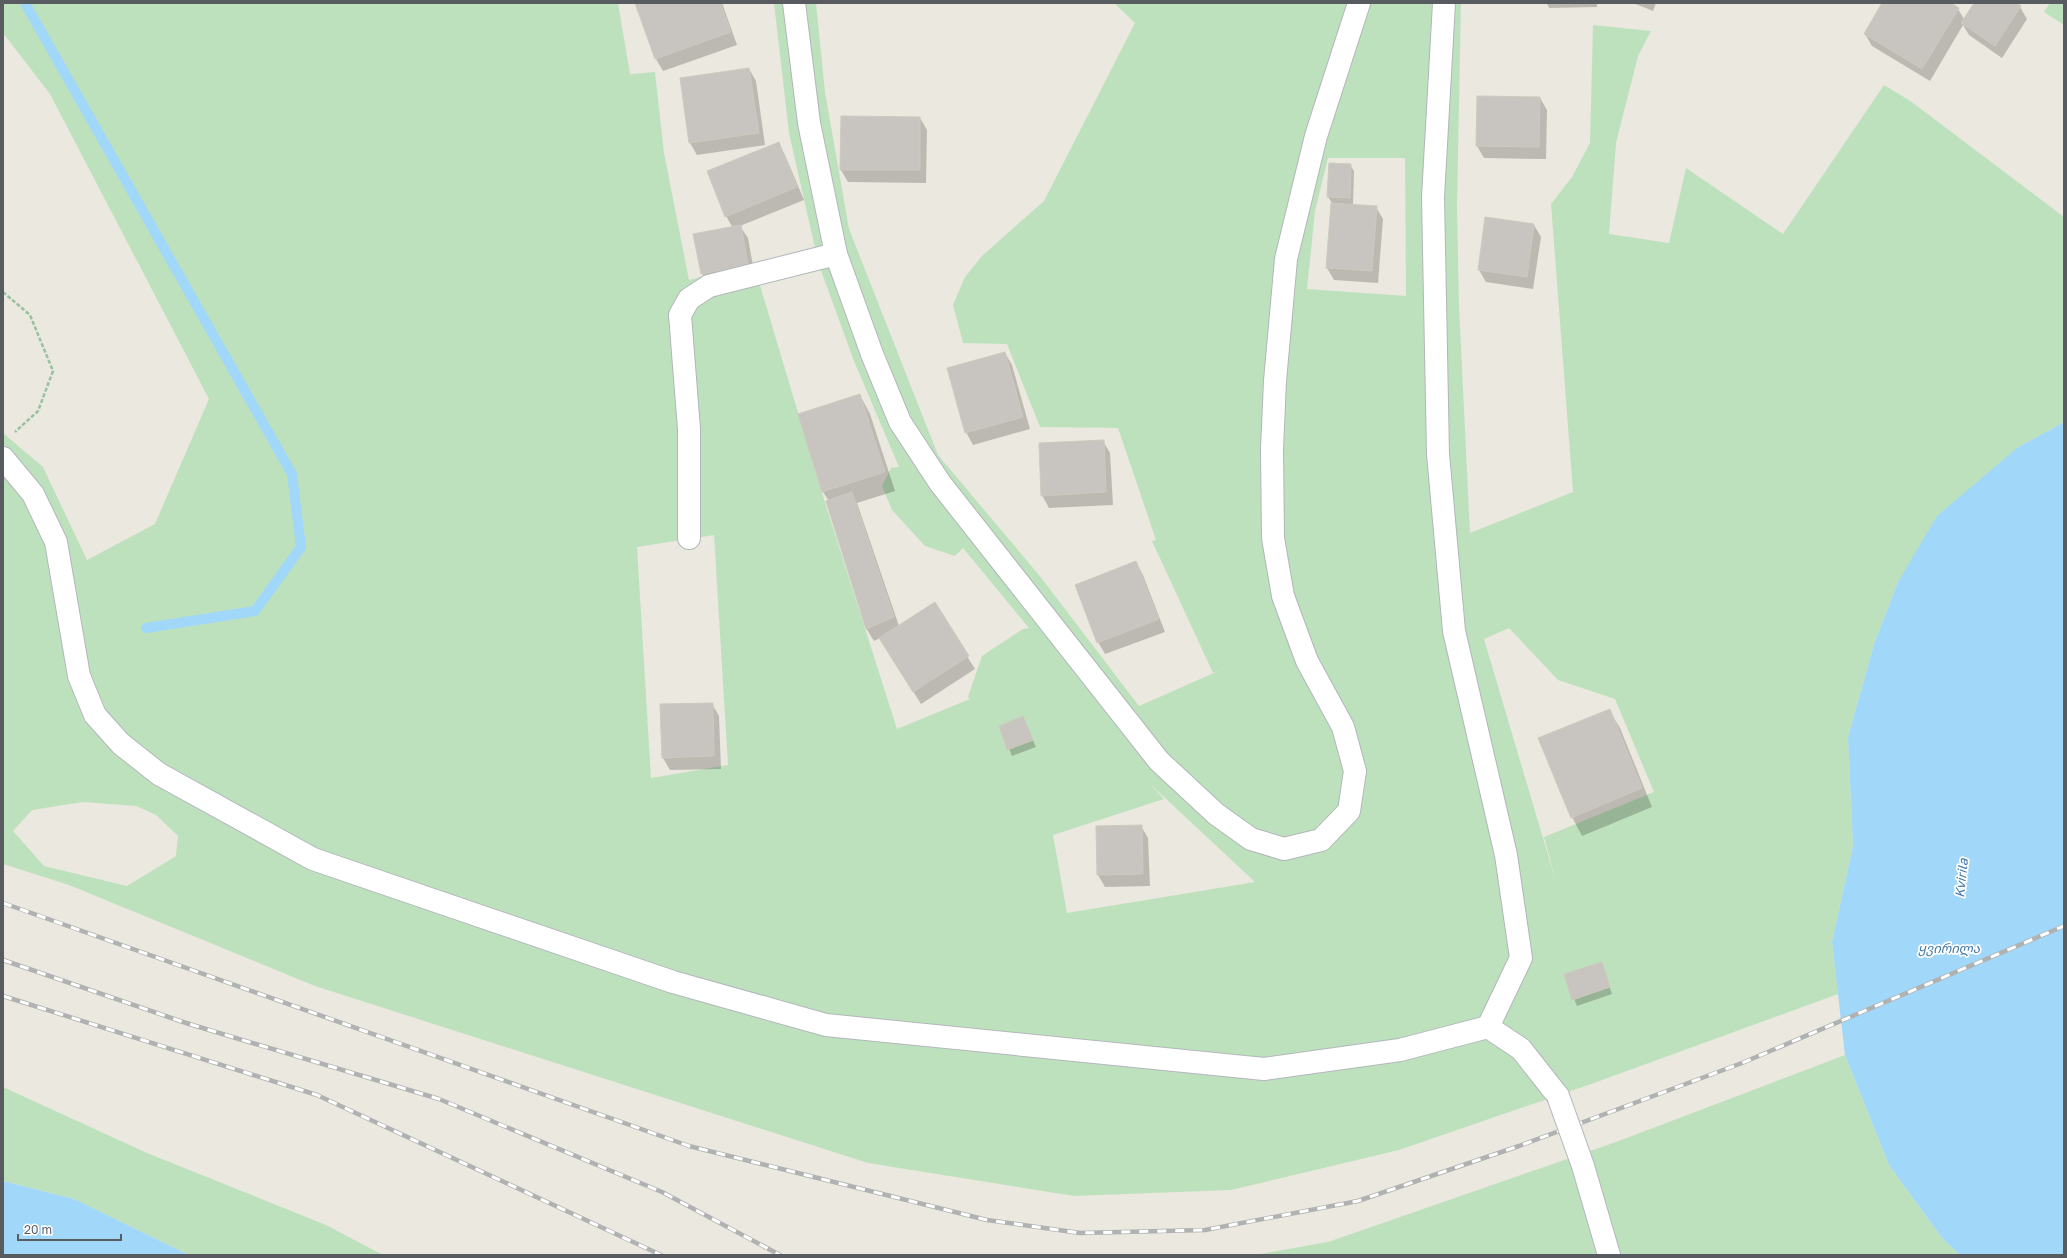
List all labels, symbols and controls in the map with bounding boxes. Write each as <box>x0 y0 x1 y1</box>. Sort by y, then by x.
water label: Kvirila <box>1951 857 1971 898</box>
water label: ყვირილა <box>1918 940 1981 957</box>
scale bar <box>18 1216 121 1242</box>
text: 20 m <box>24 1222 52 1237</box>

